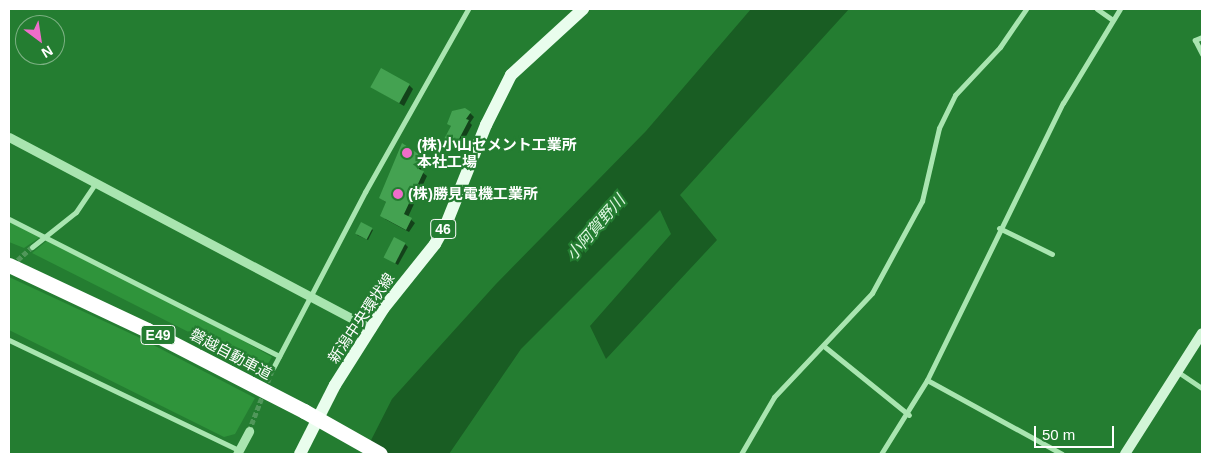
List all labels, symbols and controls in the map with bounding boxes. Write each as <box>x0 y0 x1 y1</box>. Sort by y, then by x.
north arrow <box>15 15 65 65</box>
text: N <box>39 43 56 61</box>
place label: (株)小山セメント工業所 本社工場 <box>417 135 577 170</box>
marker: (株)小山セメント工業所 本社工場 <box>401 147 413 159</box>
place label: (株)勝見電機工業所 <box>408 185 538 203</box>
marker: (株)勝見電機工業所 <box>392 188 404 200</box>
water label: 小阿賀野川 <box>563 192 629 264</box>
road number: 46 <box>429 218 457 240</box>
street label: 新潟中央環状線 <box>324 269 398 367</box>
road number: E49 <box>140 324 176 346</box>
street label: 磐越自動車道 <box>187 325 275 383</box>
scale bar <box>1036 416 1116 448</box>
text: 50 m <box>1042 426 1075 443</box>

